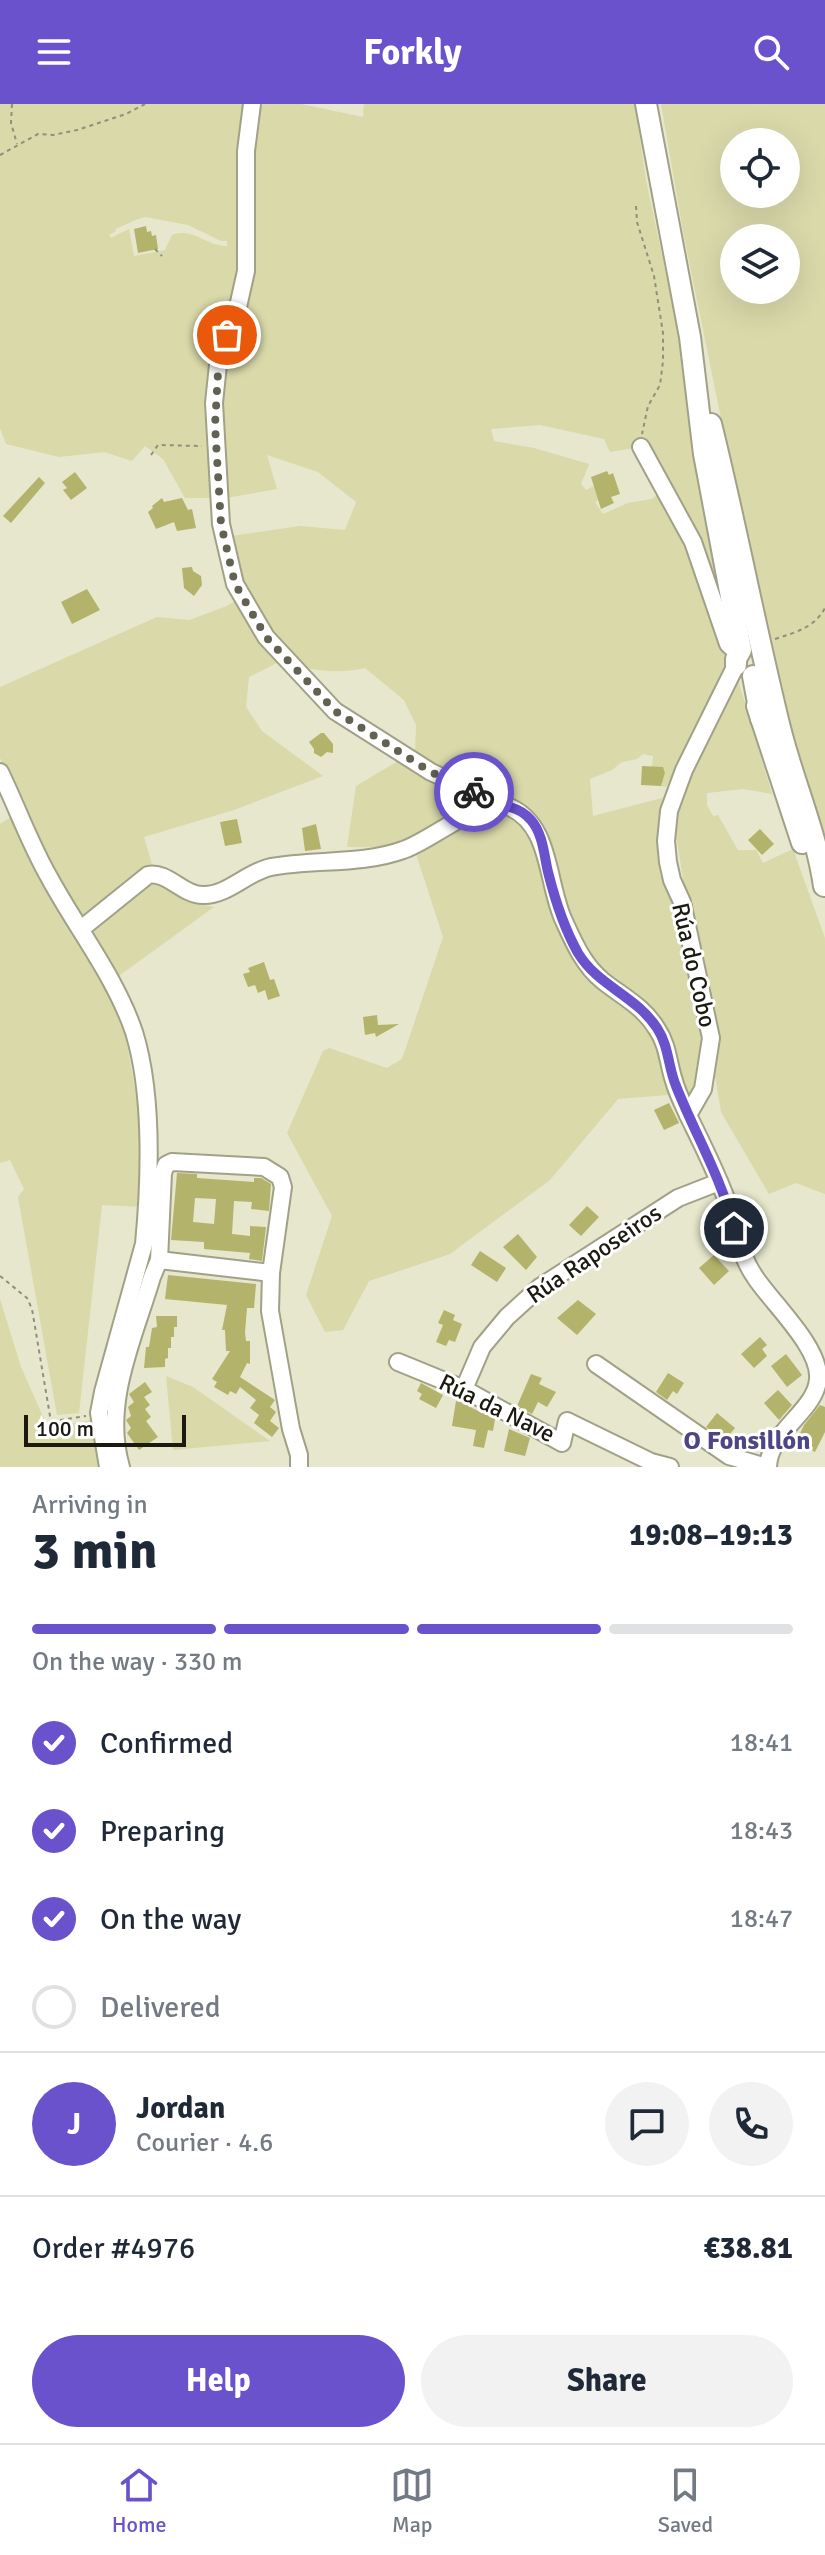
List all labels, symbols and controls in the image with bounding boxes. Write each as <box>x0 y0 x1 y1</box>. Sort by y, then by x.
icon: menu <box>32 30 76 74</box>
text: Forkly <box>363 30 462 75</box>
icon: search <box>749 30 793 74</box>
map controls <box>720 128 800 304</box>
button: locate <box>720 128 800 208</box>
button: layers <box>720 224 800 304</box>
pin <box>193 301 261 369</box>
icon: bag <box>205 313 249 357</box>
courier <box>434 752 514 832</box>
icon: bike <box>452 770 496 814</box>
street label: Rúa do Cobo <box>665 900 723 1030</box>
pin <box>700 1194 768 1262</box>
street label: Rúa Raposeiros <box>521 1198 667 1310</box>
icon: home <box>712 1206 756 1250</box>
street label: Rúa da Nave <box>434 1367 560 1449</box>
scale bar <box>24 1411 186 1447</box>
text: 100 m <box>36 1415 94 1442</box>
district label: O Fonsillón <box>684 1425 810 1457</box>
text: Arriving in <box>32 1489 148 1521</box>
text: 19:08–19:13 <box>629 1517 793 1554</box>
text: 3 min <box>32 1519 158 1583</box>
text: On the way · 330 m <box>32 1646 242 1678</box>
icon: check <box>32 1721 76 1765</box>
text: Confirmed <box>100 1725 233 1762</box>
text: 18:41 <box>730 1727 793 1759</box>
icon: check <box>32 1809 76 1853</box>
text: Preparing <box>100 1813 225 1850</box>
text: 18:43 <box>730 1815 793 1847</box>
icon: check <box>32 1897 76 1941</box>
text: On the way <box>100 1901 241 1938</box>
text: 18:47 <box>730 1903 793 1935</box>
text: Delivered <box>100 1989 221 2026</box>
button: chat <box>605 2082 689 2166</box>
button: phone <box>709 2082 793 2166</box>
text: Jordan <box>136 2090 225 2127</box>
text: J <box>67 2106 81 2143</box>
text: Courier · 4.6 <box>136 2127 273 2159</box>
text: Order #4976 <box>32 2230 195 2267</box>
text: €38.81 <box>703 2230 793 2267</box>
button: Help <box>32 2335 405 2427</box>
button: Share <box>421 2335 793 2427</box>
tab: Home <box>112 2463 167 2538</box>
tab: Map <box>390 2463 434 2538</box>
tab: Saved <box>658 2463 713 2538</box>

